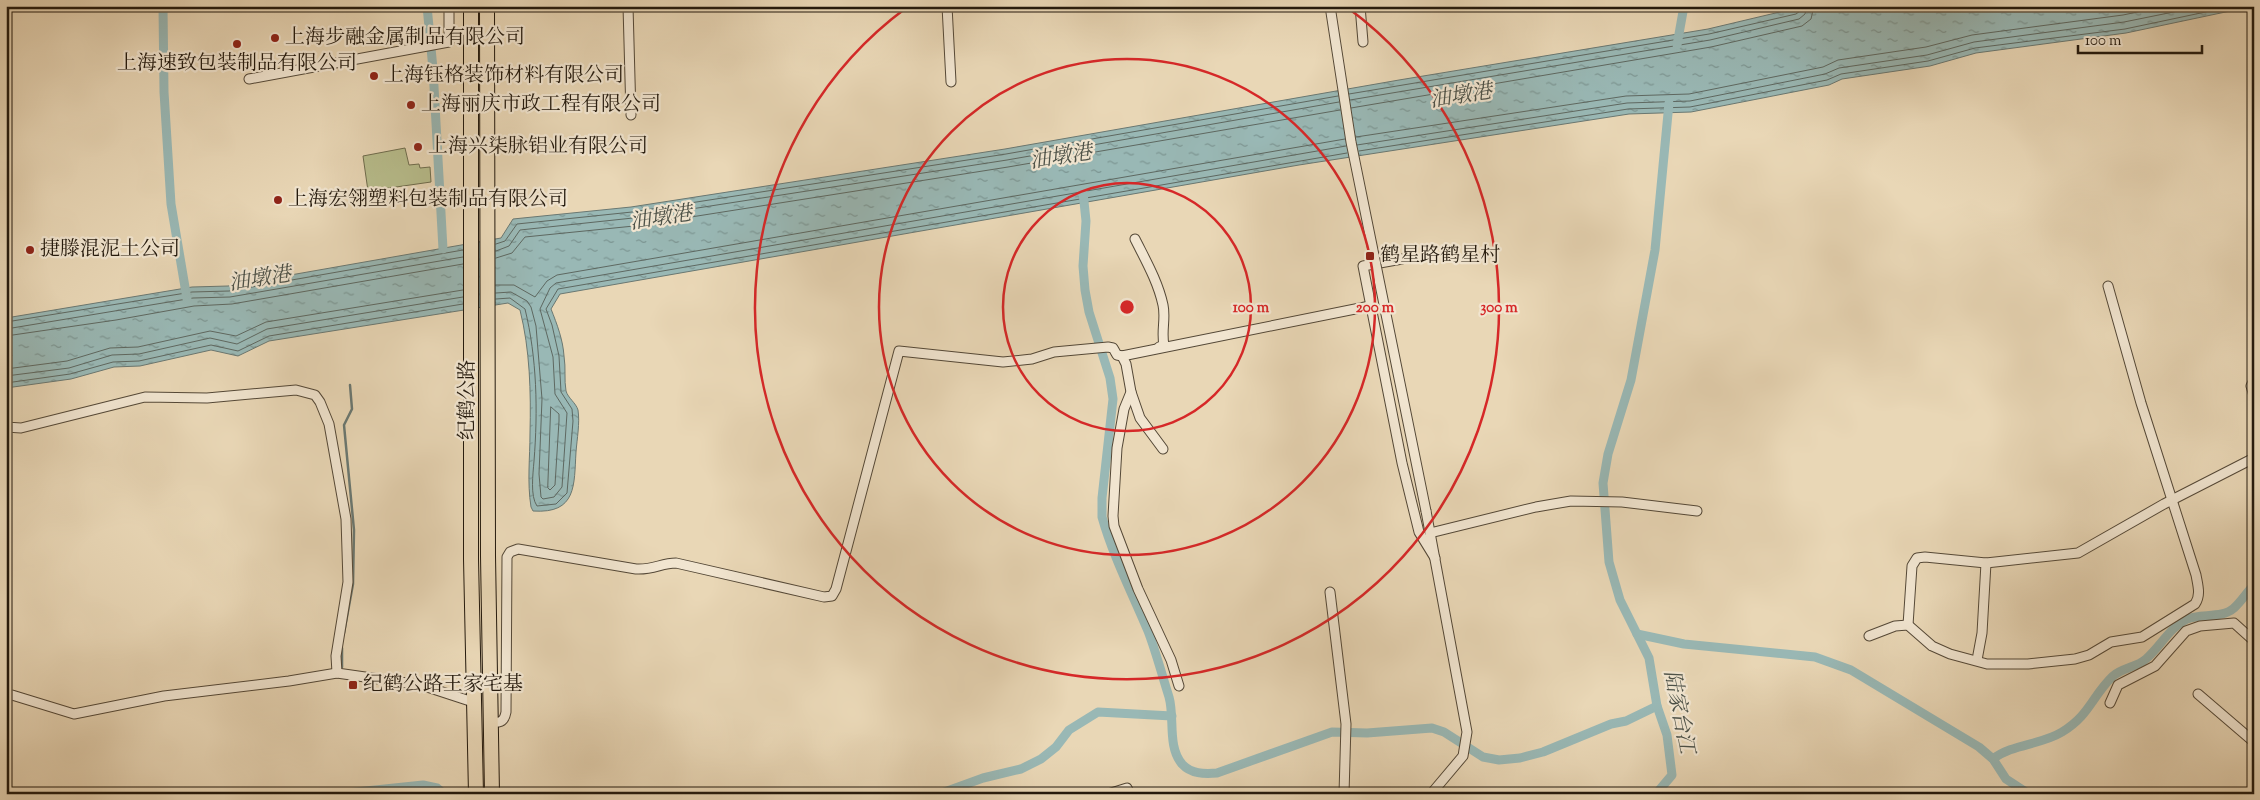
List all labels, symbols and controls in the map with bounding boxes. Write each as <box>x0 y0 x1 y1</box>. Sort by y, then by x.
scale bar <box>2078 22 2201 54</box>
place label: 上海步融金属制品有限公司 <box>285 24 525 53</box>
text: 100 m <box>2085 31 2122 52</box>
marker: 上海步融金属制品有限公司 <box>269 32 281 44</box>
marker: 上海速致包装制品有限公司 <box>231 38 243 50</box>
place label: 上海速致包装制品有限公司 <box>117 50 357 79</box>
place label: 上海钰格装饰材料有限公司 <box>384 62 624 91</box>
marker: 上海钰格装饰材料有限公司 <box>368 70 380 82</box>
water label: 油墩港 <box>1428 77 1497 117</box>
place label: 上海丽庆市政工程有限公司 <box>421 91 661 120</box>
marker: 上海丽庆市政工程有限公司 <box>405 99 417 111</box>
place label: 上海兴柒脉铝业有限公司 <box>428 133 648 162</box>
water label: 油墩港 <box>1028 138 1097 178</box>
marker: 上海兴柒脉铝业有限公司 <box>412 141 424 153</box>
place label: 上海宏翎塑料包装制品有限公司 <box>288 186 568 215</box>
marker: 上海宏翎塑料包装制品有限公司 <box>272 194 284 206</box>
water label: 油墩港 <box>628 199 697 239</box>
place label: 捷滕混泥土公司 <box>40 236 180 265</box>
place label: 鹤星路鹤星村 <box>1380 242 1500 271</box>
marker: 捷滕混泥土公司 <box>24 244 36 256</box>
marker: 鹤星路鹤星村 <box>1364 250 1376 262</box>
water label: 油墩港 <box>227 260 296 300</box>
centre of rings <box>1118 298 1136 316</box>
text: 100 m <box>1233 298 1270 319</box>
text: 200 m <box>1356 298 1395 319</box>
text: 300 m <box>1480 298 1518 319</box>
street label: 纪鹤公路 <box>454 360 483 440</box>
water label: 陆家台江 <box>1655 668 1701 759</box>
place label: 纪鹤公路王家宅基 <box>363 671 523 700</box>
marker: 纪鹤公路王家宅基 <box>347 679 359 691</box>

